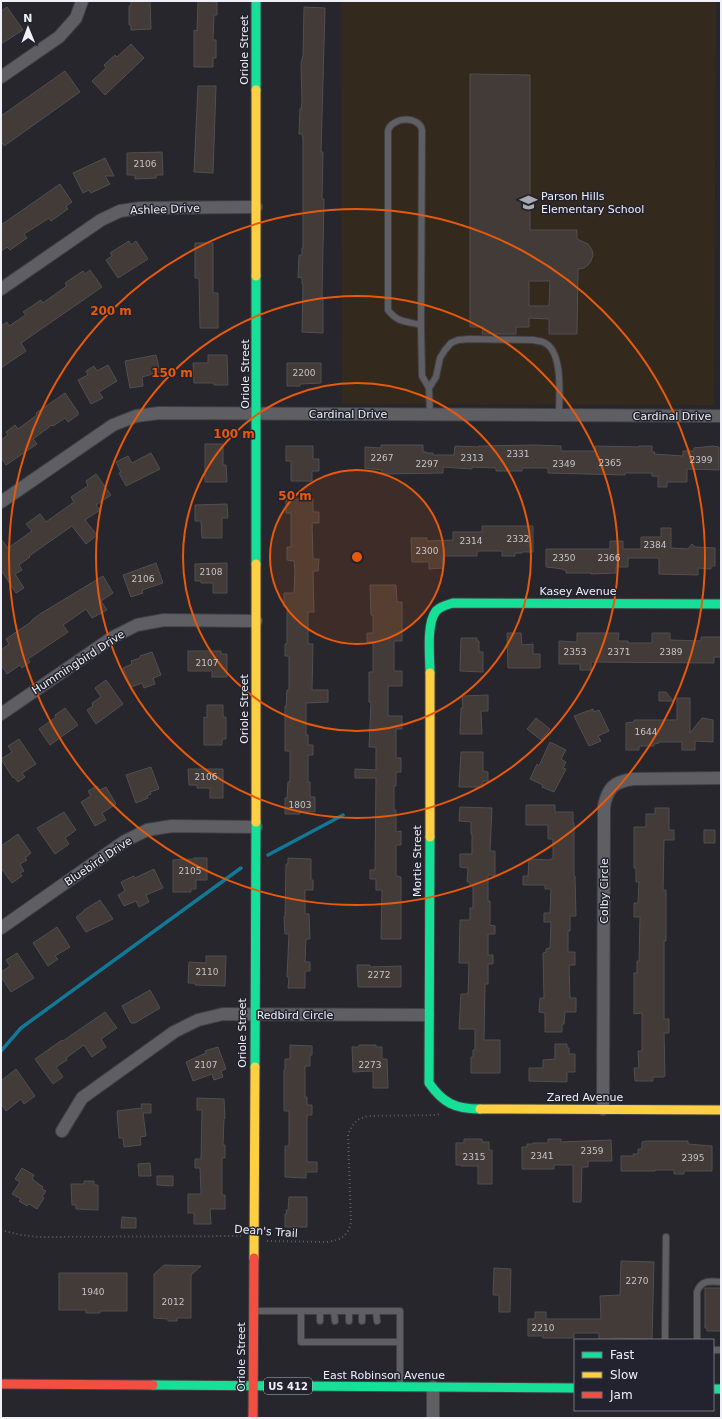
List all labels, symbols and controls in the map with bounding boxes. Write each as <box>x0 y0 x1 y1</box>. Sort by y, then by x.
north arrow <box>8 8 48 48</box>
text: N <box>23 12 33 25</box>
street label: Oriole Street <box>238 14 251 85</box>
house number: 2106 <box>134 159 157 169</box>
place label: Parson Hills Elementary School <box>541 190 644 216</box>
school or university icon: Parson Hills Elementary School <box>518 192 538 212</box>
street label: Ashlee Drive <box>130 202 200 217</box>
text: 200 m <box>90 304 132 318</box>
street label: Oriole Street <box>239 338 252 409</box>
text: 150 m <box>151 366 193 380</box>
house number: 2200 <box>293 368 316 378</box>
street label: Cardinal Drive <box>309 408 387 421</box>
street label: Cardinal Drive <box>633 410 711 423</box>
text: 100 m <box>213 427 255 441</box>
house number: 2331 <box>507 449 529 459</box>
house number: 2267 <box>371 453 393 463</box>
house number: 2313 <box>461 453 483 463</box>
house number: 2399 <box>690 455 713 465</box>
house number: 2365 <box>599 458 621 468</box>
house number: 2297 <box>416 459 438 469</box>
house number: 2349 <box>553 459 576 469</box>
text: 50 m <box>278 489 312 503</box>
house number: 2332 <box>507 534 529 544</box>
house number: 2314 <box>460 536 483 546</box>
house number: 2384 <box>644 540 667 550</box>
house number: 2300 <box>416 546 439 556</box>
centre of rings <box>350 550 364 564</box>
house number: 2350 <box>553 553 576 563</box>
house number: 2366 <box>598 553 621 563</box>
house number: 2108 <box>200 567 223 577</box>
house number: 2106 <box>132 574 155 584</box>
street label: Kasey Avenue <box>539 585 617 598</box>
street label: Hummingbird Drive <box>30 627 127 697</box>
house number: 2353 <box>564 647 586 657</box>
house number: 2371 <box>608 647 630 657</box>
house number: 2389 <box>660 647 683 657</box>
house number: 2107 <box>196 658 218 668</box>
street label: Oriole Street <box>238 673 251 744</box>
house number: 1644 <box>635 727 658 737</box>
house number: 2106 <box>195 772 218 782</box>
house number: 1803 <box>289 800 311 810</box>
street label: Mortie Street <box>411 824 424 897</box>
street label: Bluebird Drive <box>62 834 135 889</box>
street label: Colby Circle <box>598 858 611 924</box>
house number: 2105 <box>179 866 201 876</box>
house number: 2110 <box>196 967 219 977</box>
house number: 2272 <box>368 970 390 980</box>
street label: Oriole Street <box>236 997 249 1068</box>
street label: Redbird Circle <box>257 1009 334 1022</box>
house number: 2107 <box>195 1060 217 1070</box>
house number: 2273 <box>359 1060 381 1070</box>
street label: Zared Avenue <box>547 1091 624 1104</box>
house number: 2359 <box>581 1146 604 1156</box>
house number: 2341 <box>531 1151 553 1161</box>
house number: 2315 <box>463 1152 485 1162</box>
house number: 2395 <box>682 1153 704 1163</box>
street label: Dean's Trail <box>234 1223 298 1240</box>
house number: 2270 <box>626 1276 649 1286</box>
house number: 1940 <box>82 1287 105 1297</box>
house number: 2012 <box>162 1297 184 1307</box>
street label: Oriole Street <box>235 1321 248 1392</box>
house number: 2210 <box>532 1323 555 1333</box>
legend <box>574 1339 714 1411</box>
text: Fast <box>610 1348 634 1362</box>
text: Slow <box>610 1368 638 1382</box>
street label: East Robinson Avenue <box>323 1369 445 1382</box>
road number: US 412 <box>264 1378 312 1394</box>
text: Jam <box>609 1388 633 1402</box>

